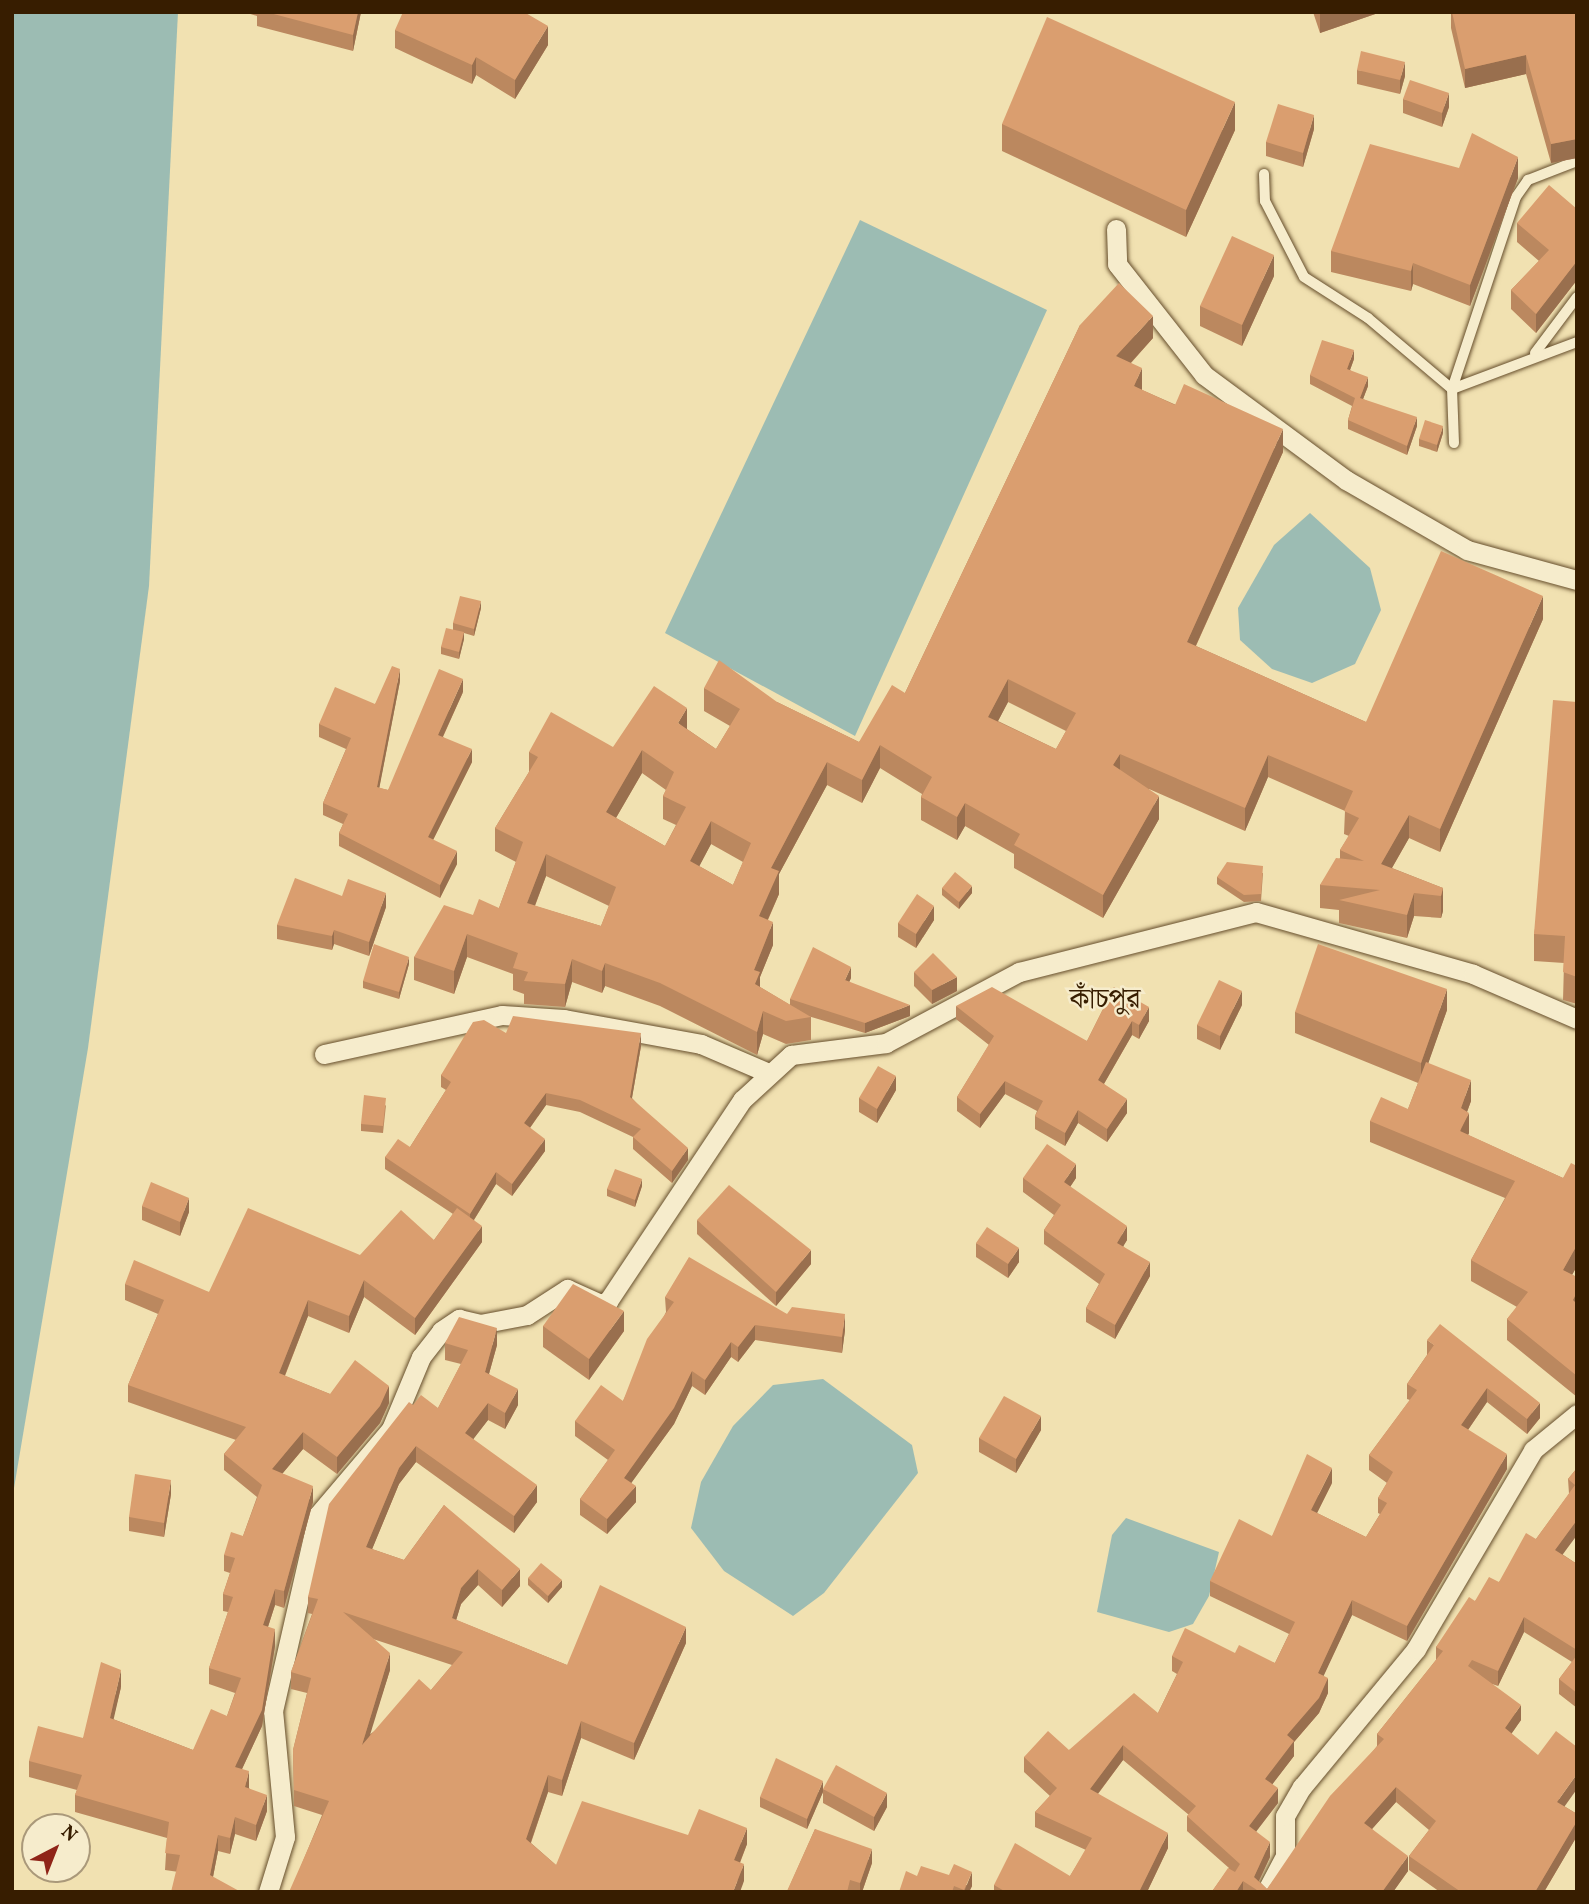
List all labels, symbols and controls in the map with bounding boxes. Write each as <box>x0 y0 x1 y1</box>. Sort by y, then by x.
district label: কাঁচপুর <box>1069 984 1141 1018</box>
north arrow <box>21 1813 91 1883</box>
text: N <box>55 1820 83 1848</box>

